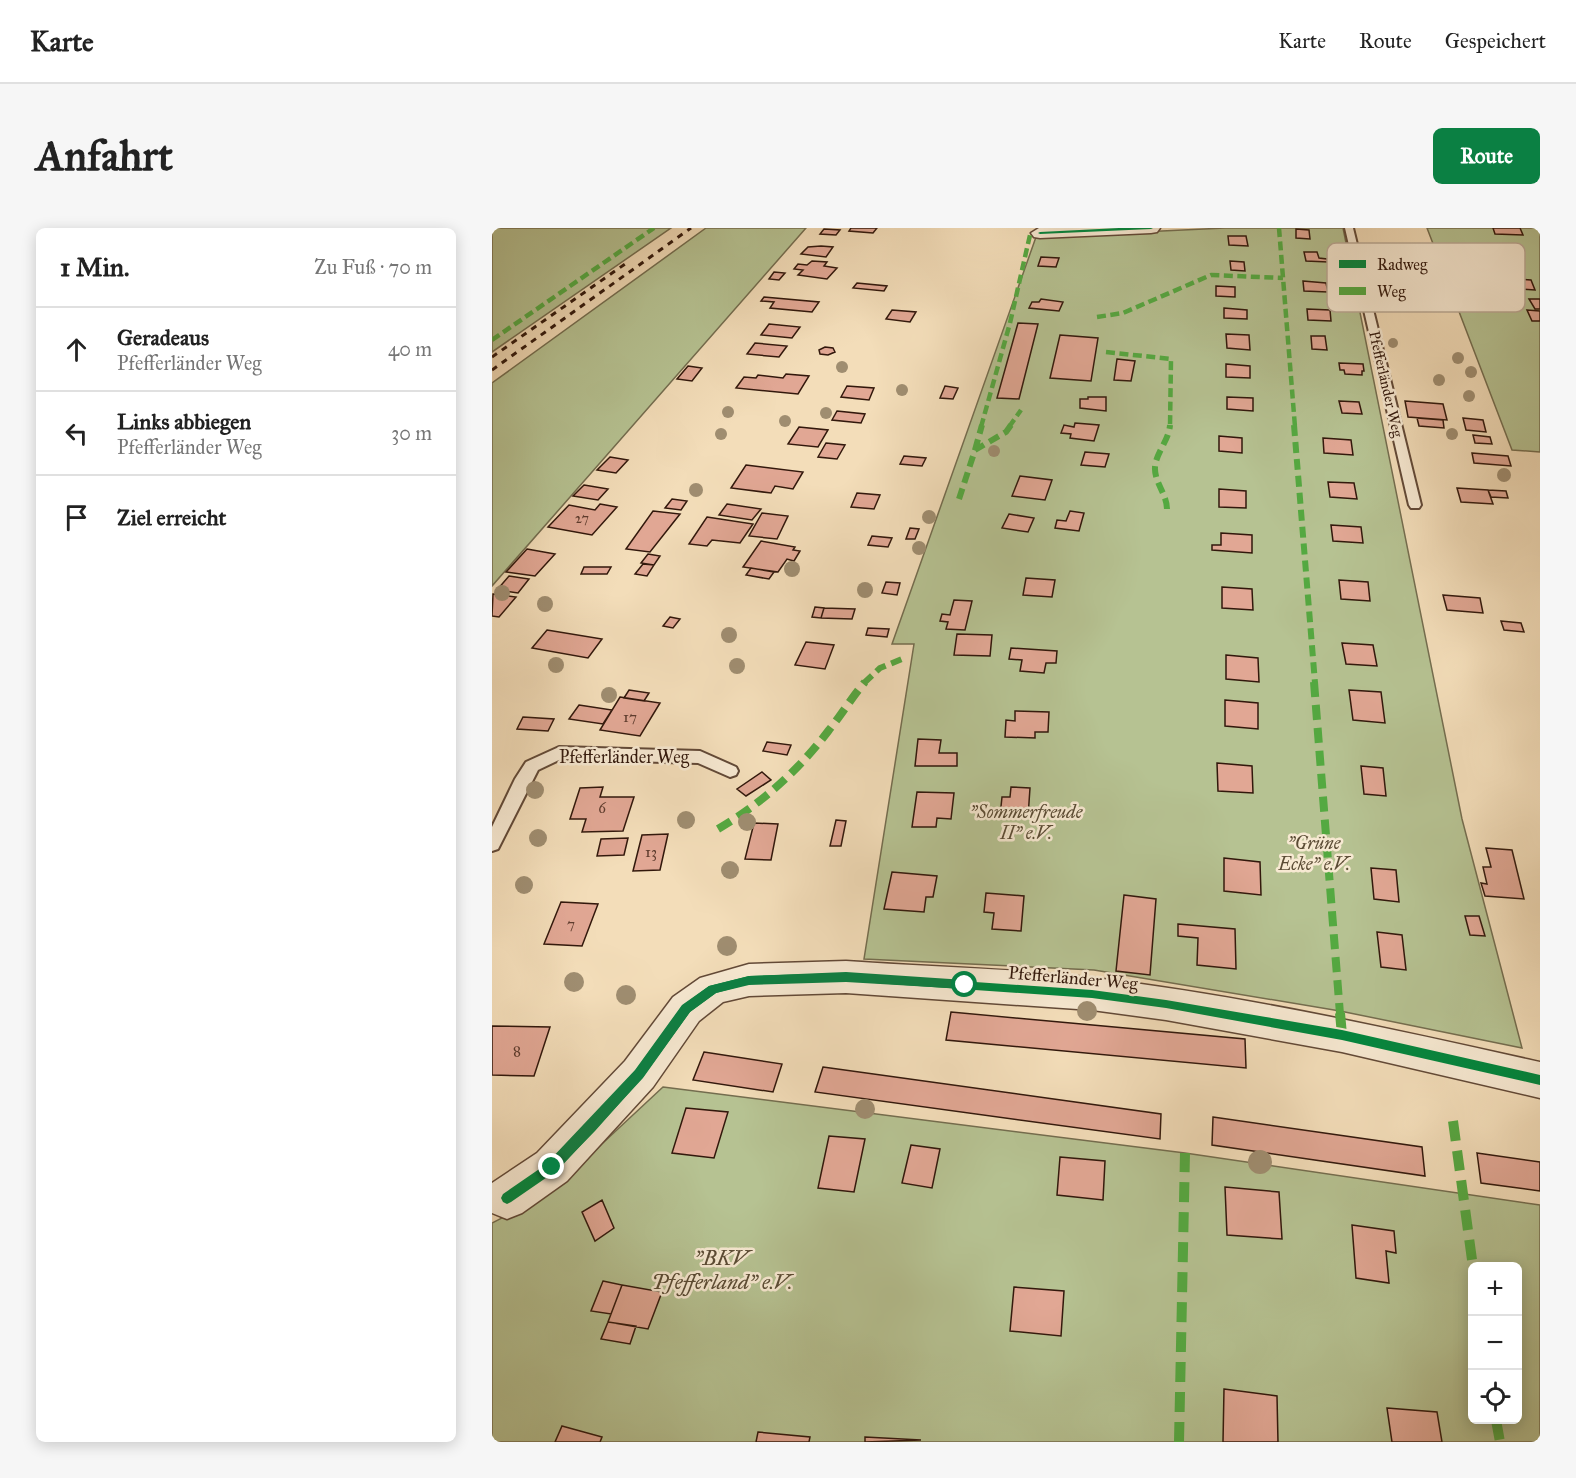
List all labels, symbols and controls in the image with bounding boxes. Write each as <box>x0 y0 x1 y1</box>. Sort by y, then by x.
text: Karte <box>30 24 94 59</box>
text: Karte <box>1278 28 1326 54</box>
text: Route <box>1359 28 1412 54</box>
text: Gespeichert <box>1445 28 1546 54</box>
button: Route <box>1433 128 1540 184</box>
text: Anfahrt <box>36 130 173 182</box>
legend <box>1327 243 1525 312</box>
text: 1 Min. <box>60 251 129 283</box>
text: Zu Fuß · 70 m <box>314 255 432 279</box>
text: Radweg <box>1377 255 1428 275</box>
text: Weg <box>1377 282 1406 302</box>
text: Geradeaus <box>117 324 209 351</box>
street label: Pfefferländer Weg <box>1365 329 1407 440</box>
icon: ahead <box>60 333 93 366</box>
text: 40 m <box>388 337 432 361</box>
text: Pfefferländer Weg <box>117 351 262 375</box>
text: Links abbiegen <box>117 408 251 435</box>
icon: left <box>60 417 93 450</box>
text: 30 m <box>391 421 432 445</box>
text: Pfefferländer Weg <box>117 435 262 459</box>
icon: arrive <box>60 501 93 534</box>
text: Ziel erreicht <box>117 504 226 531</box>
house number: 27 <box>575 510 589 527</box>
house number: 17 <box>623 708 637 726</box>
street label: Pfefferländer Weg <box>559 746 690 769</box>
house number: 6 <box>598 799 607 817</box>
park label: "Sommerfreude II" e.V. <box>970 801 1084 844</box>
park label: "Grüne Ecke" e.V. <box>1277 832 1352 875</box>
house number: 13 <box>645 843 657 861</box>
house number: 7 <box>567 915 575 933</box>
street label: Pfefferländer Weg <box>1007 961 1139 996</box>
route start <box>951 971 977 997</box>
house number: 8 <box>513 1042 521 1060</box>
route end <box>538 1153 564 1179</box>
park label: "BKV Pfefferland" e.V. <box>652 1245 795 1297</box>
map controls <box>1468 1262 1522 1424</box>
button: + <box>1468 1262 1522 1316</box>
button: − <box>1468 1316 1522 1370</box>
button: locate <box>1468 1370 1522 1424</box>

